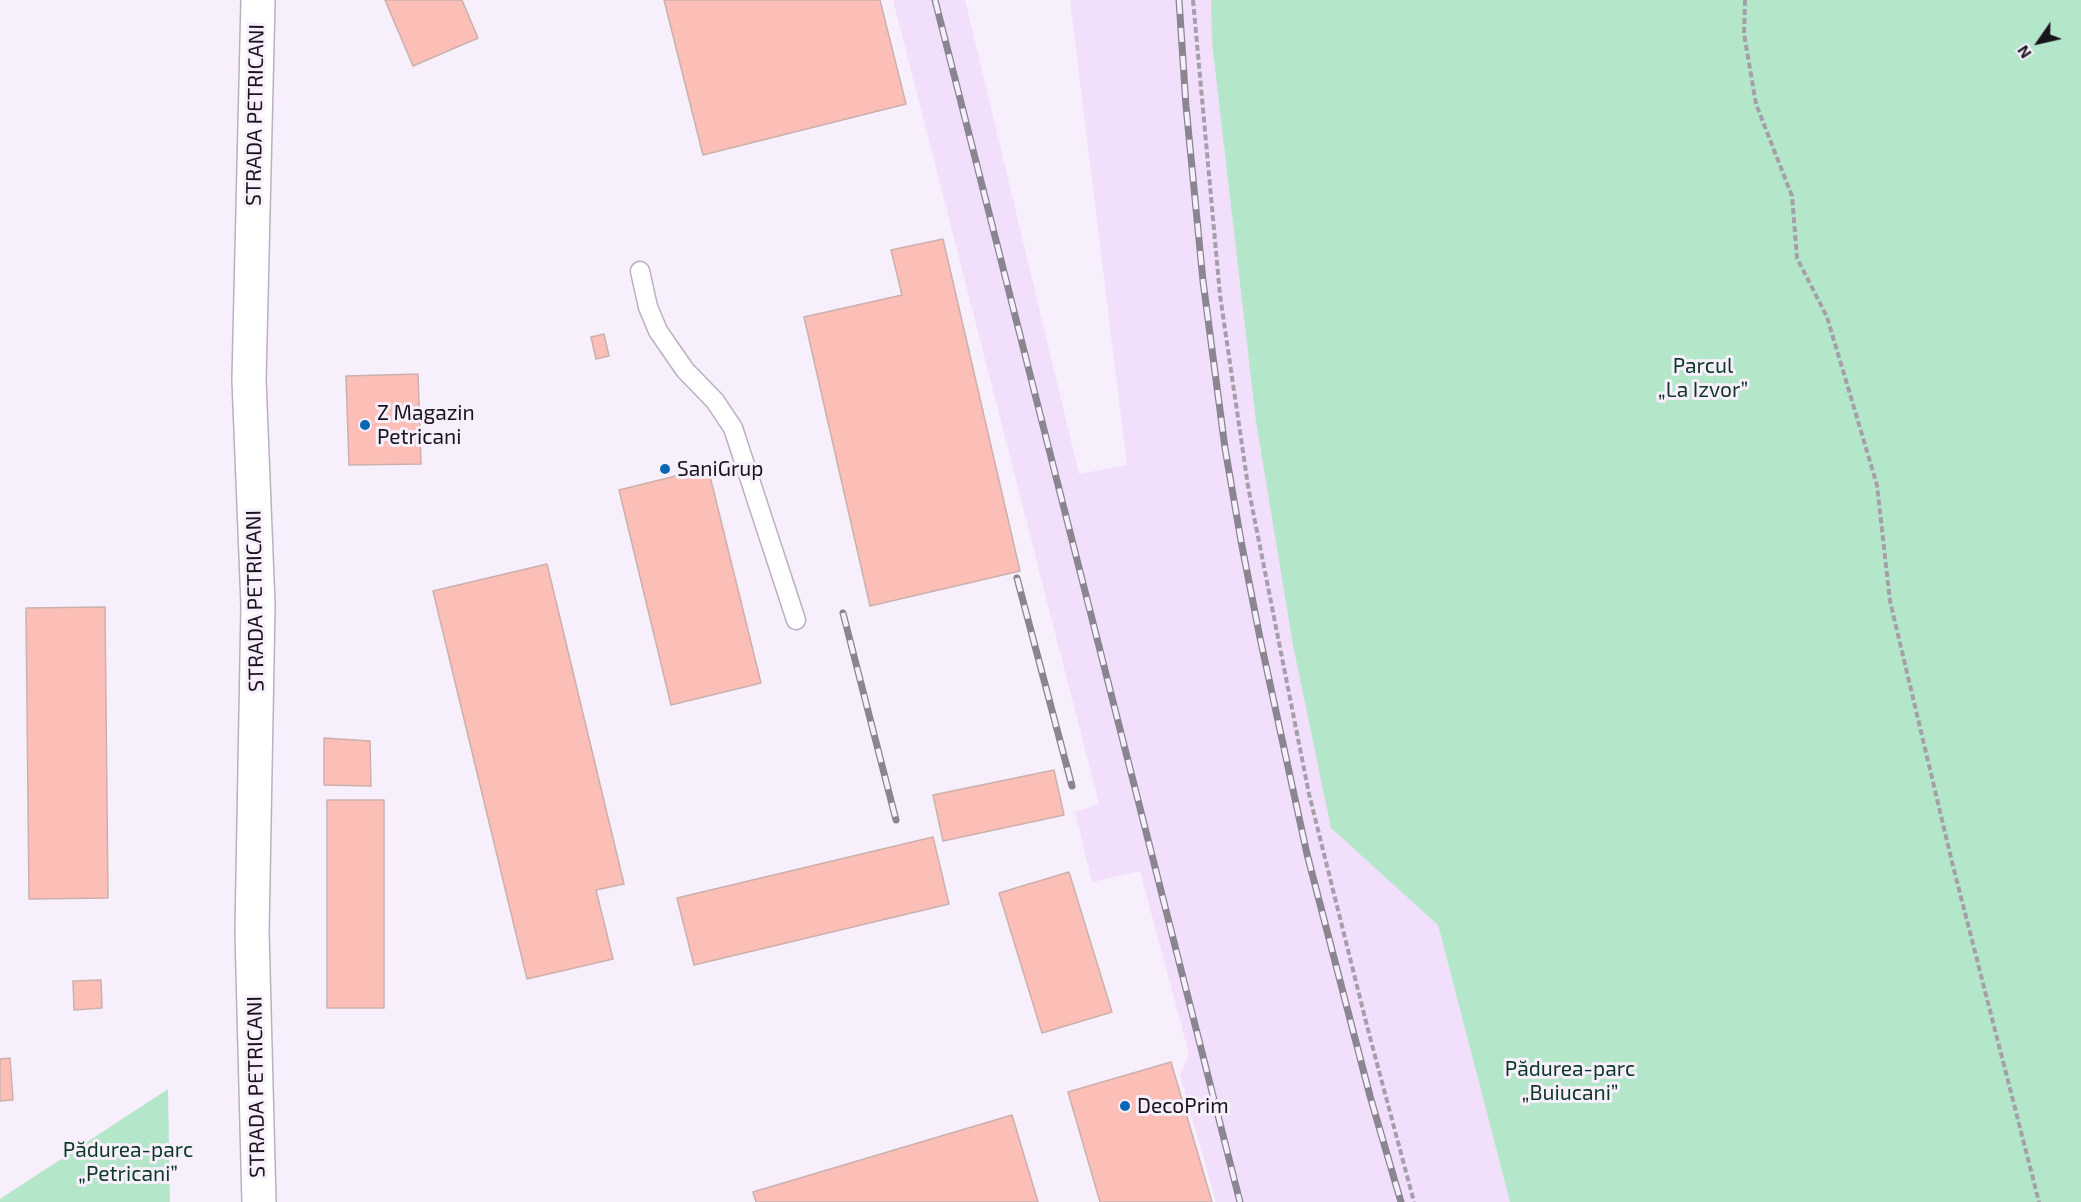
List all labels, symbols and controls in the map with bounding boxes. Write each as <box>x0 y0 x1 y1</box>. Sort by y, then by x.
north arrow <box>2009 12 2069 72</box>
street label: STRADA PETRICANI <box>241 24 269 206</box>
text: N <box>2013 42 2035 62</box>
park label: Parcul „La Izvor” <box>1658 353 1748 403</box>
place label: Z Magazin Petricani <box>377 400 475 450</box>
marker: Z Magazin Petricani <box>358 418 372 432</box>
place label: SaniGrup <box>677 456 763 482</box>
marker: SaniGrup <box>658 462 672 476</box>
street label: STRADA PETRICANI <box>241 510 269 692</box>
street label: STRADA PETRICANI <box>242 996 270 1178</box>
park label: Pădurea-parc „Buiucani” <box>1505 1056 1635 1106</box>
place label: DecoPrim <box>1137 1093 1229 1119</box>
marker: DecoPrim <box>1118 1099 1132 1113</box>
park label: Pădurea-parc „Petricani” <box>63 1137 193 1187</box>

